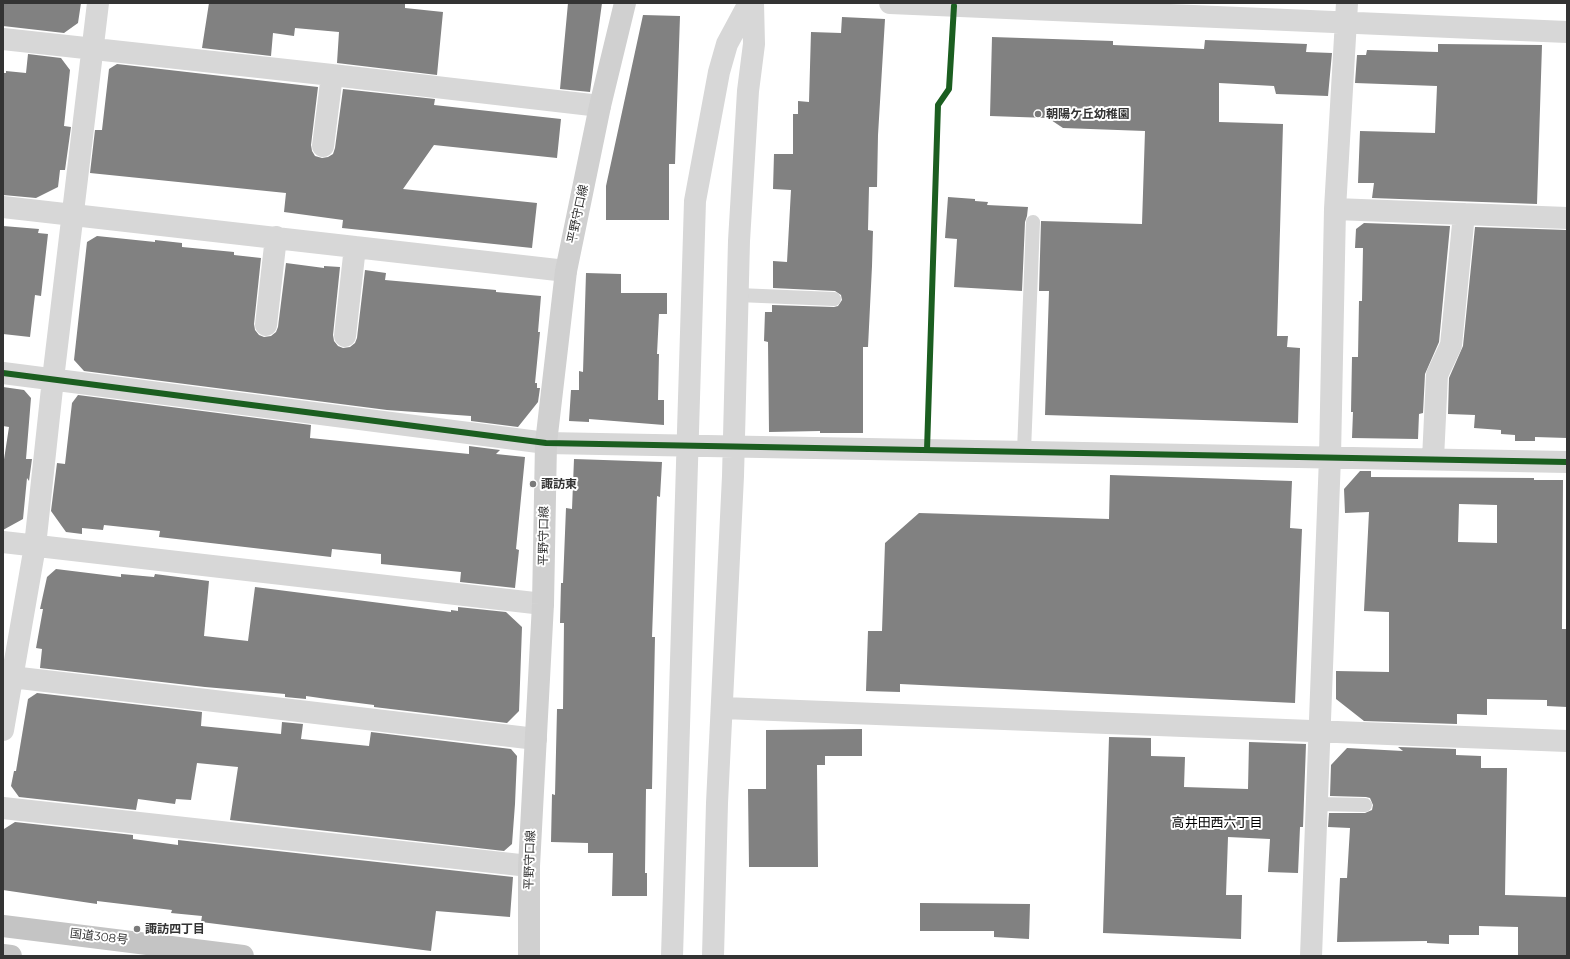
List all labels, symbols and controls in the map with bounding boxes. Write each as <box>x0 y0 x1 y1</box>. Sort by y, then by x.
place label: 朝陽ケ丘幼稚園 <box>1046 107 1130 121</box>
marker: 朝陽ケ丘幼稚園 <box>1033 109 1043 119</box>
street label: 平野守口線 <box>565 183 591 245</box>
place label: 諏訪東 <box>541 477 577 491</box>
marker: 諏訪東 <box>528 479 538 489</box>
street label: 平野守口線 <box>536 506 552 566</box>
district label: 高井田西六丁目 <box>1172 815 1262 831</box>
street label: 平野守口線 <box>522 830 538 890</box>
place label: 諏訪四丁目 <box>145 922 205 936</box>
marker: 諏訪四丁目 <box>132 924 142 934</box>
street label: 国道308号 <box>69 926 129 948</box>

